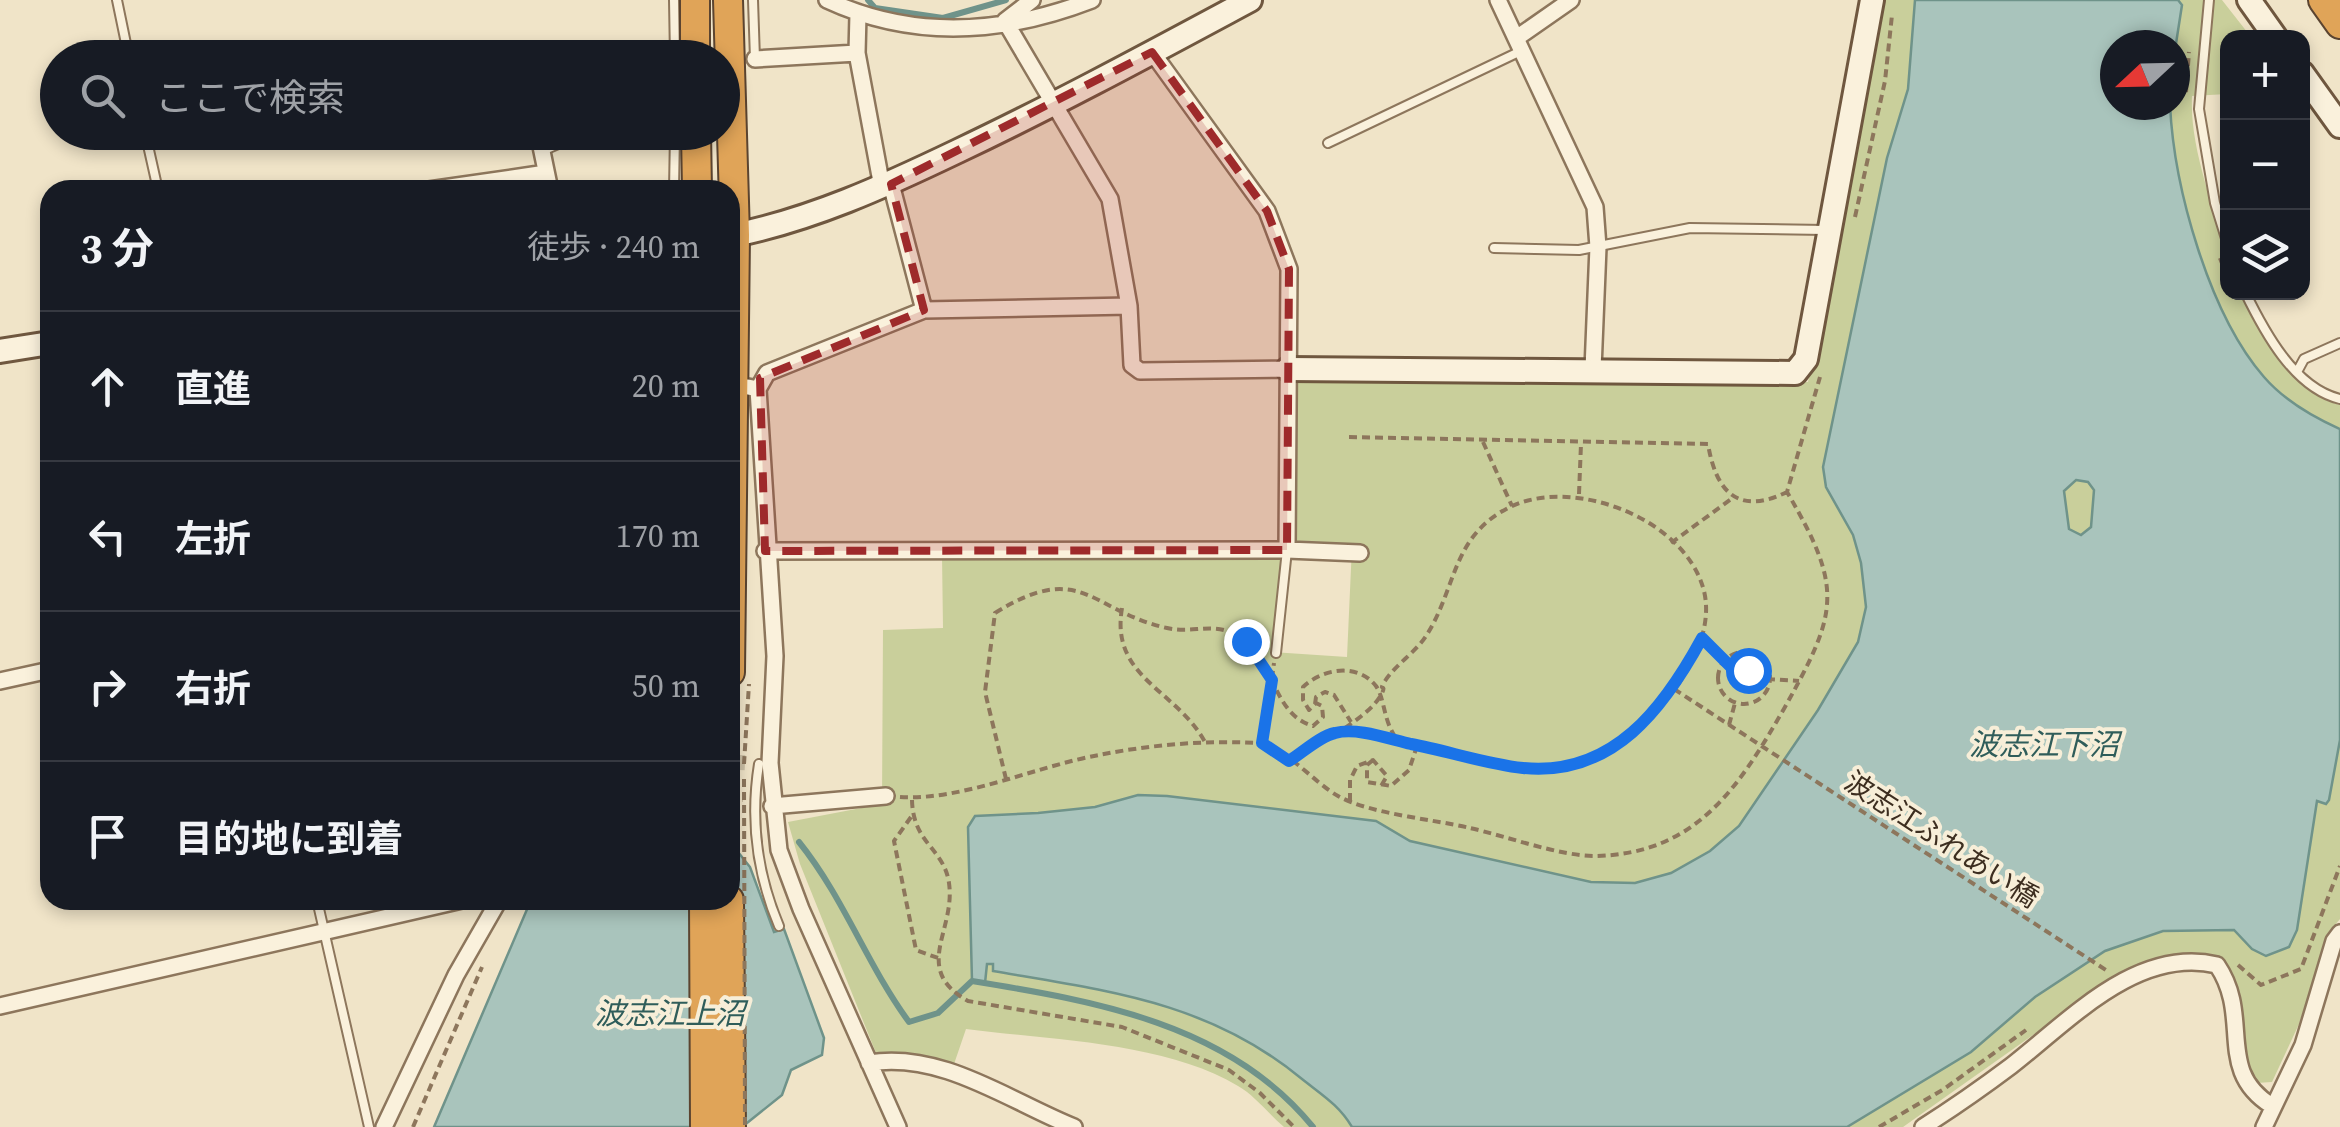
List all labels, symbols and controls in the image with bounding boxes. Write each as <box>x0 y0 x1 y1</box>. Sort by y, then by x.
north arrow <box>2100 30 2190 120</box>
map controls <box>2220 30 2310 300</box>
button: + <box>2220 30 2310 120</box>
search box <box>40 40 740 150</box>
icon: search <box>75 68 130 123</box>
text: ここで検索 <box>155 72 345 124</box>
button: − <box>2220 120 2310 210</box>
button: layers <box>2220 210 2310 300</box>
text: 3 分 <box>80 219 154 277</box>
text: 徒歩 · 240 m <box>527 225 700 269</box>
icon: ahead <box>80 359 135 414</box>
text: 直進 <box>175 363 251 415</box>
text: 20 m <box>632 364 700 408</box>
icon: left <box>80 509 135 564</box>
text: 左折 <box>175 513 251 565</box>
text: 170 m <box>616 514 700 558</box>
route end <box>1224 619 1270 665</box>
route start <box>1726 648 1772 694</box>
icon: right <box>80 659 135 714</box>
text: 右折 <box>175 663 251 715</box>
text: 50 m <box>632 664 700 708</box>
water label: 波志江下沼 <box>1969 724 2123 765</box>
street label: 波志江ふれあい橋 <box>1838 762 2046 916</box>
icon: arrive <box>80 809 135 864</box>
text: 目的地に到着 <box>175 813 403 865</box>
water label: 波志江上沼 <box>595 993 749 1034</box>

